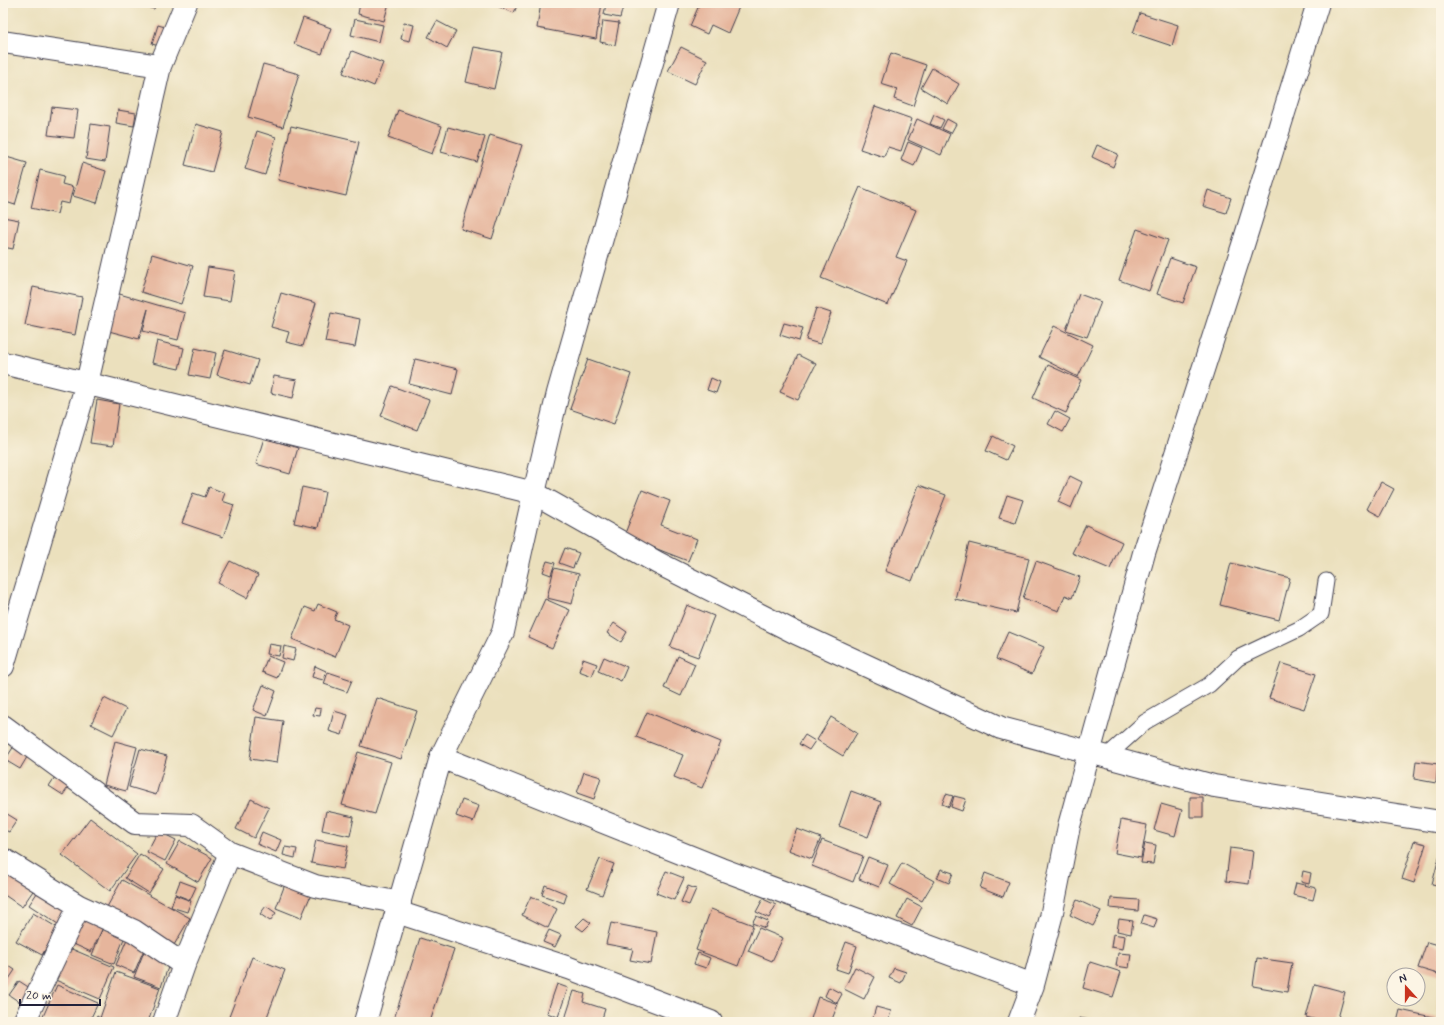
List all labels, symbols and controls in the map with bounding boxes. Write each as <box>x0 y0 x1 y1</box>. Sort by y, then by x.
north arrow <box>1386 967 1426 1007</box>
text: N <box>1397 971 1409 986</box>
scale bar <box>20 981 100 1007</box>
text: 20 m <box>26 988 52 1004</box>

